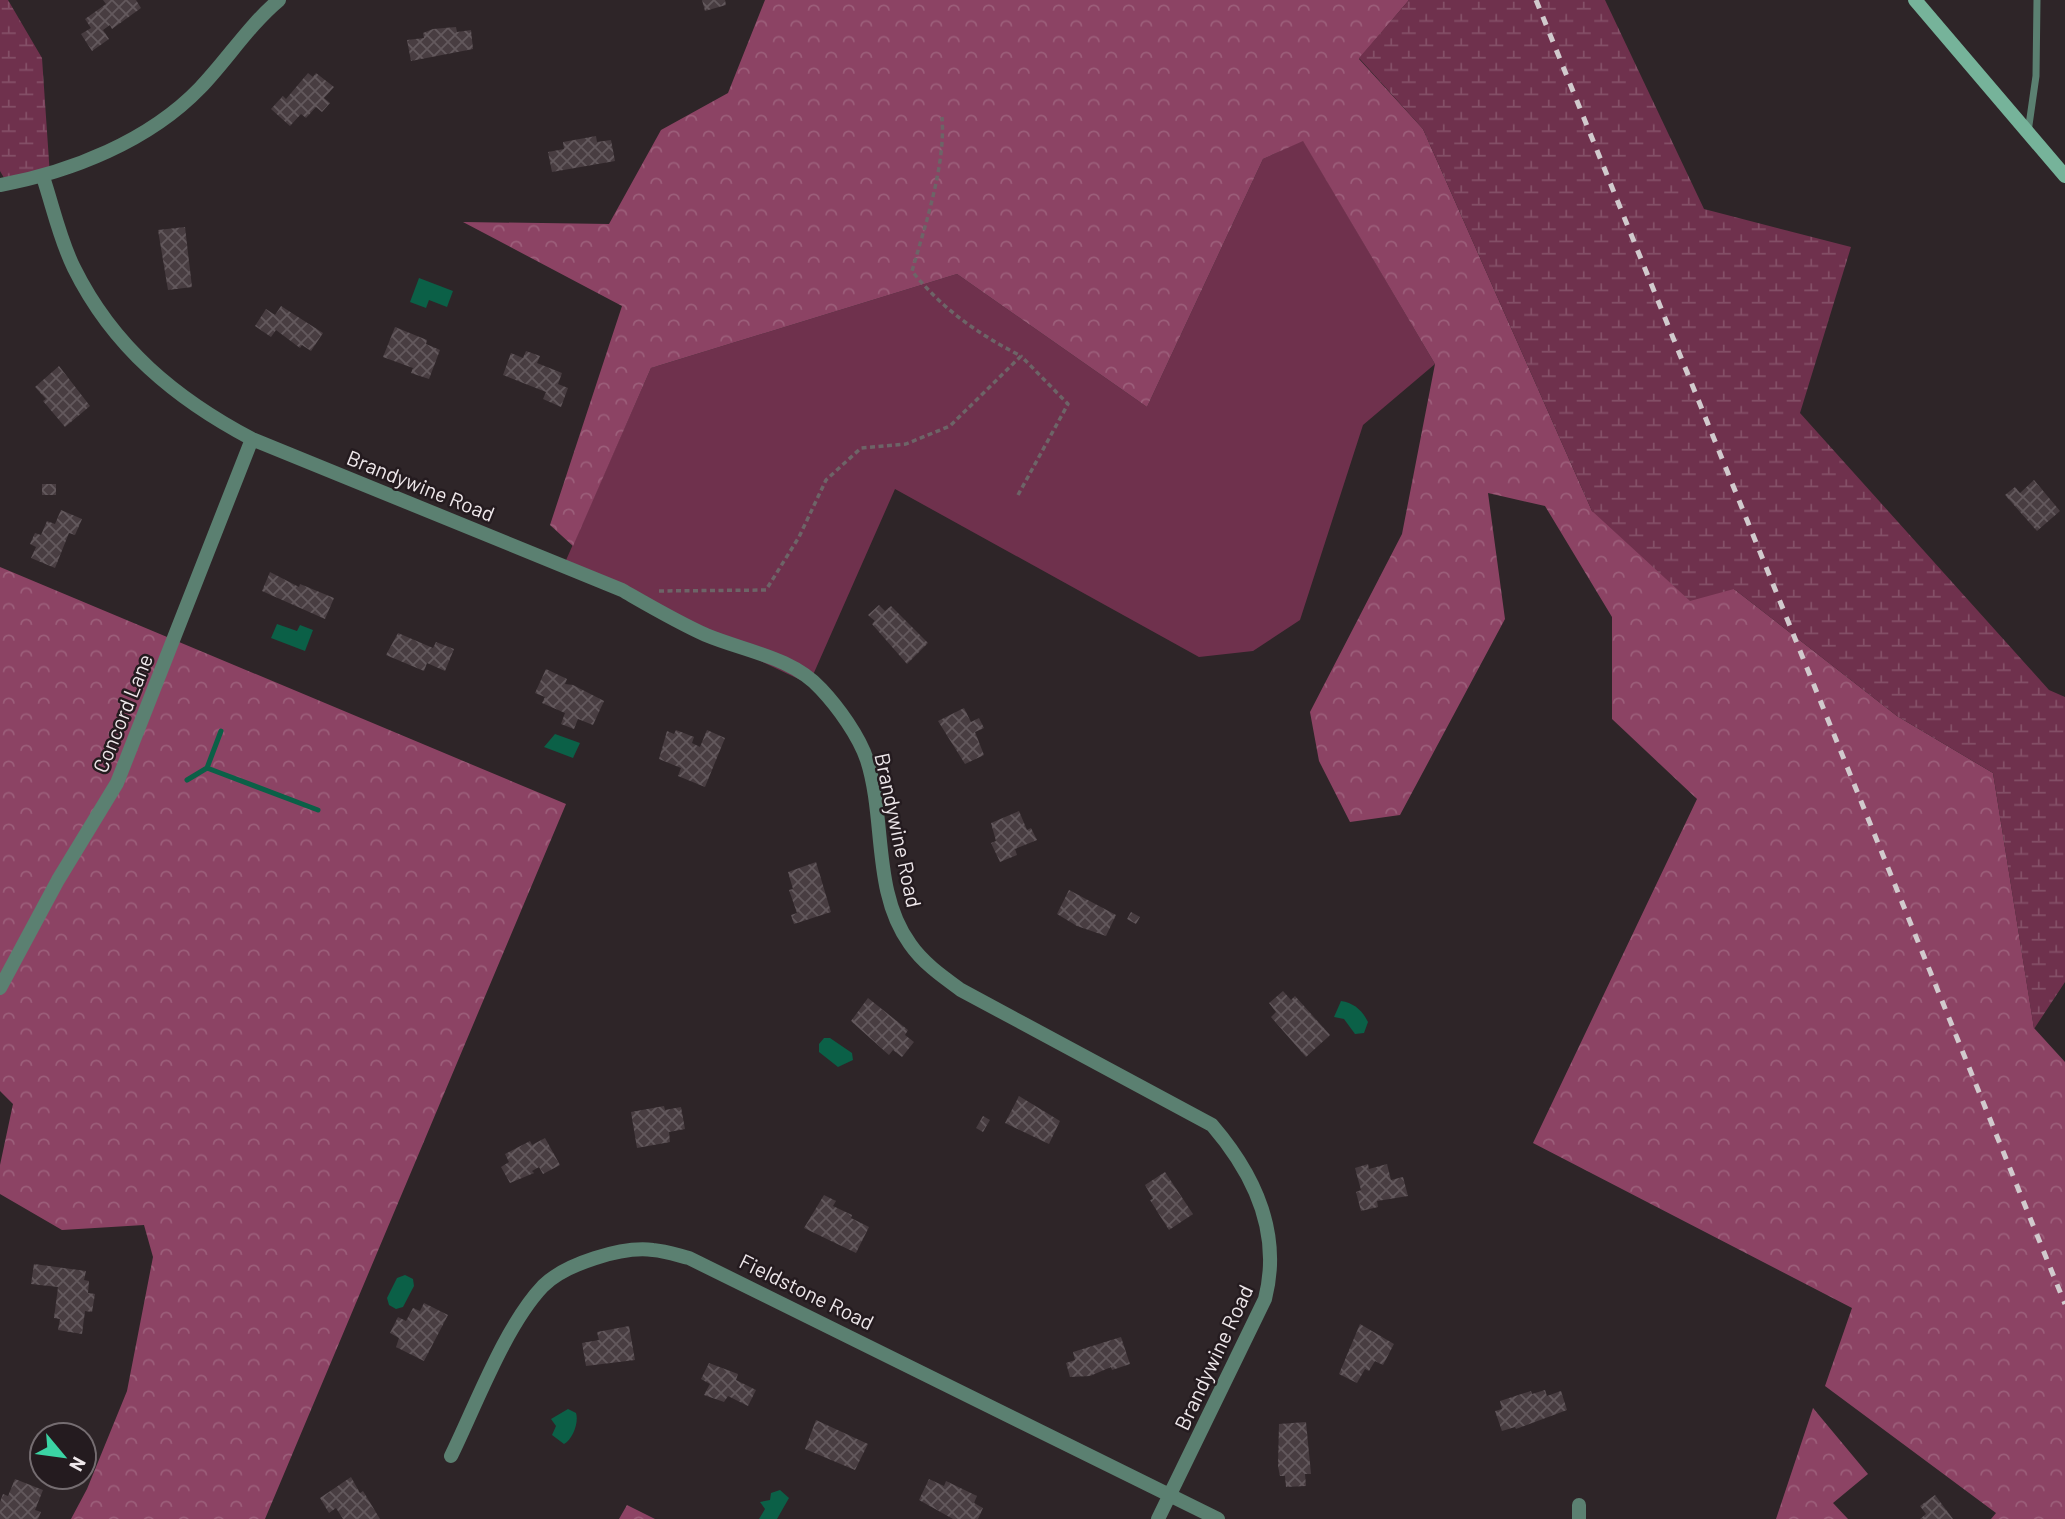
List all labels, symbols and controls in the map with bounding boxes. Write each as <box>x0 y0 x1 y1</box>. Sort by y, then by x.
street label: Brandywine Road <box>343 444 499 526</box>
street label: Concord Lane <box>87 650 157 776</box>
street label: Brandywine Road <box>870 750 928 910</box>
street label: Fieldstone Road <box>736 1248 878 1334</box>
street label: Brandywine Road <box>1168 1280 1258 1434</box>
north arrow <box>28 1421 98 1491</box>
text: N <box>65 1453 91 1476</box>

